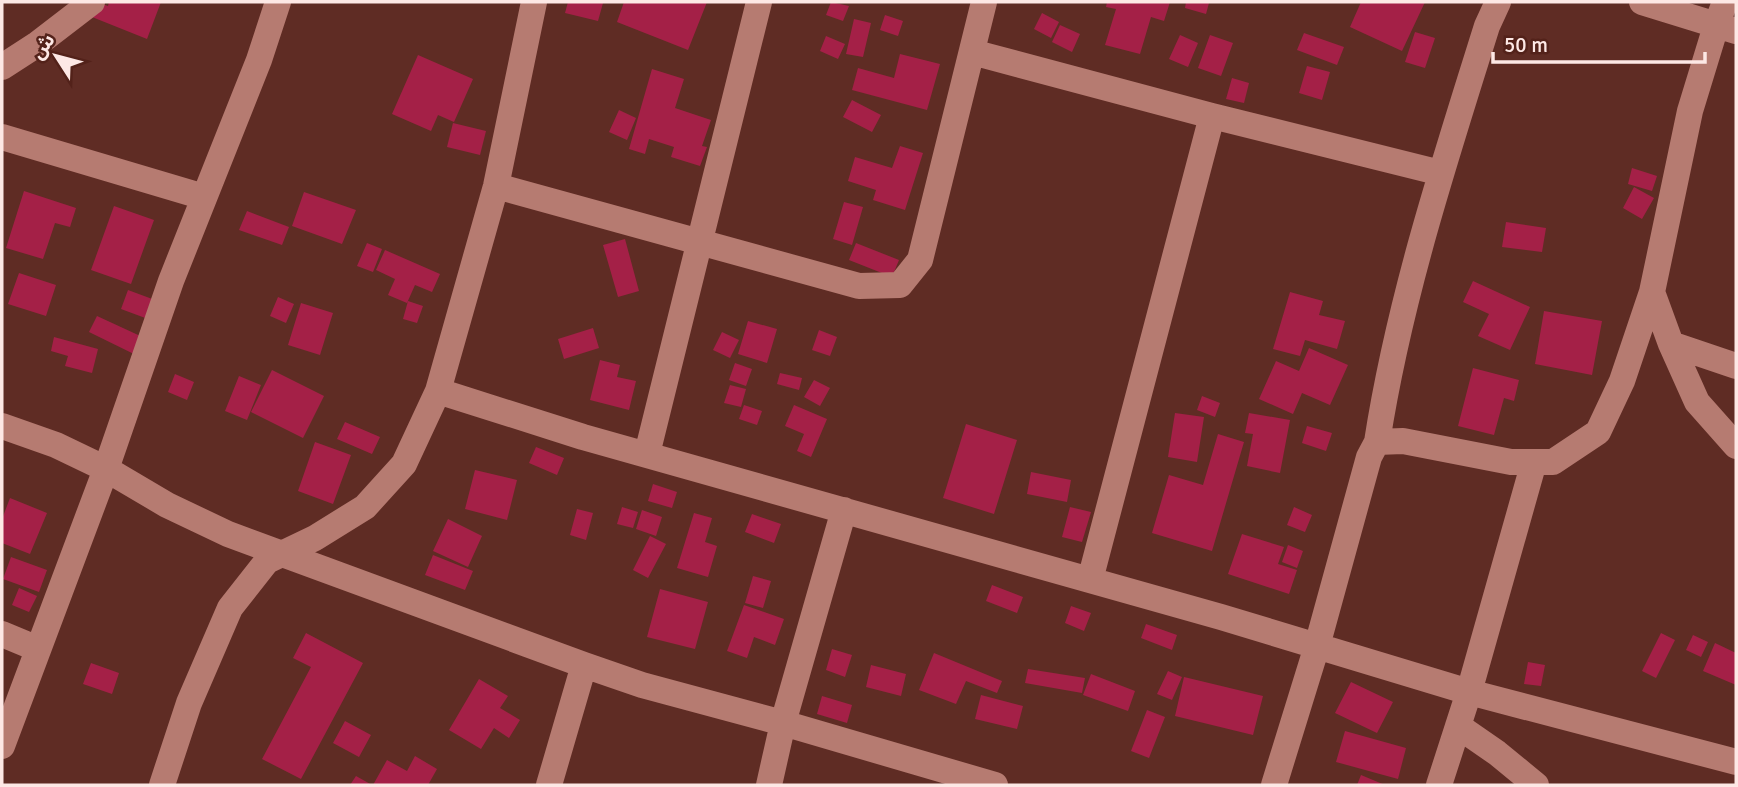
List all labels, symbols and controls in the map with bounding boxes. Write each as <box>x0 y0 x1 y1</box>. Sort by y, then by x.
north arrow <box>21 21 91 91</box>
scale bar <box>1493 21 1705 65</box>
text: ش <box>26 29 60 64</box>
text: 50 m <box>1504 32 1548 58</box>

